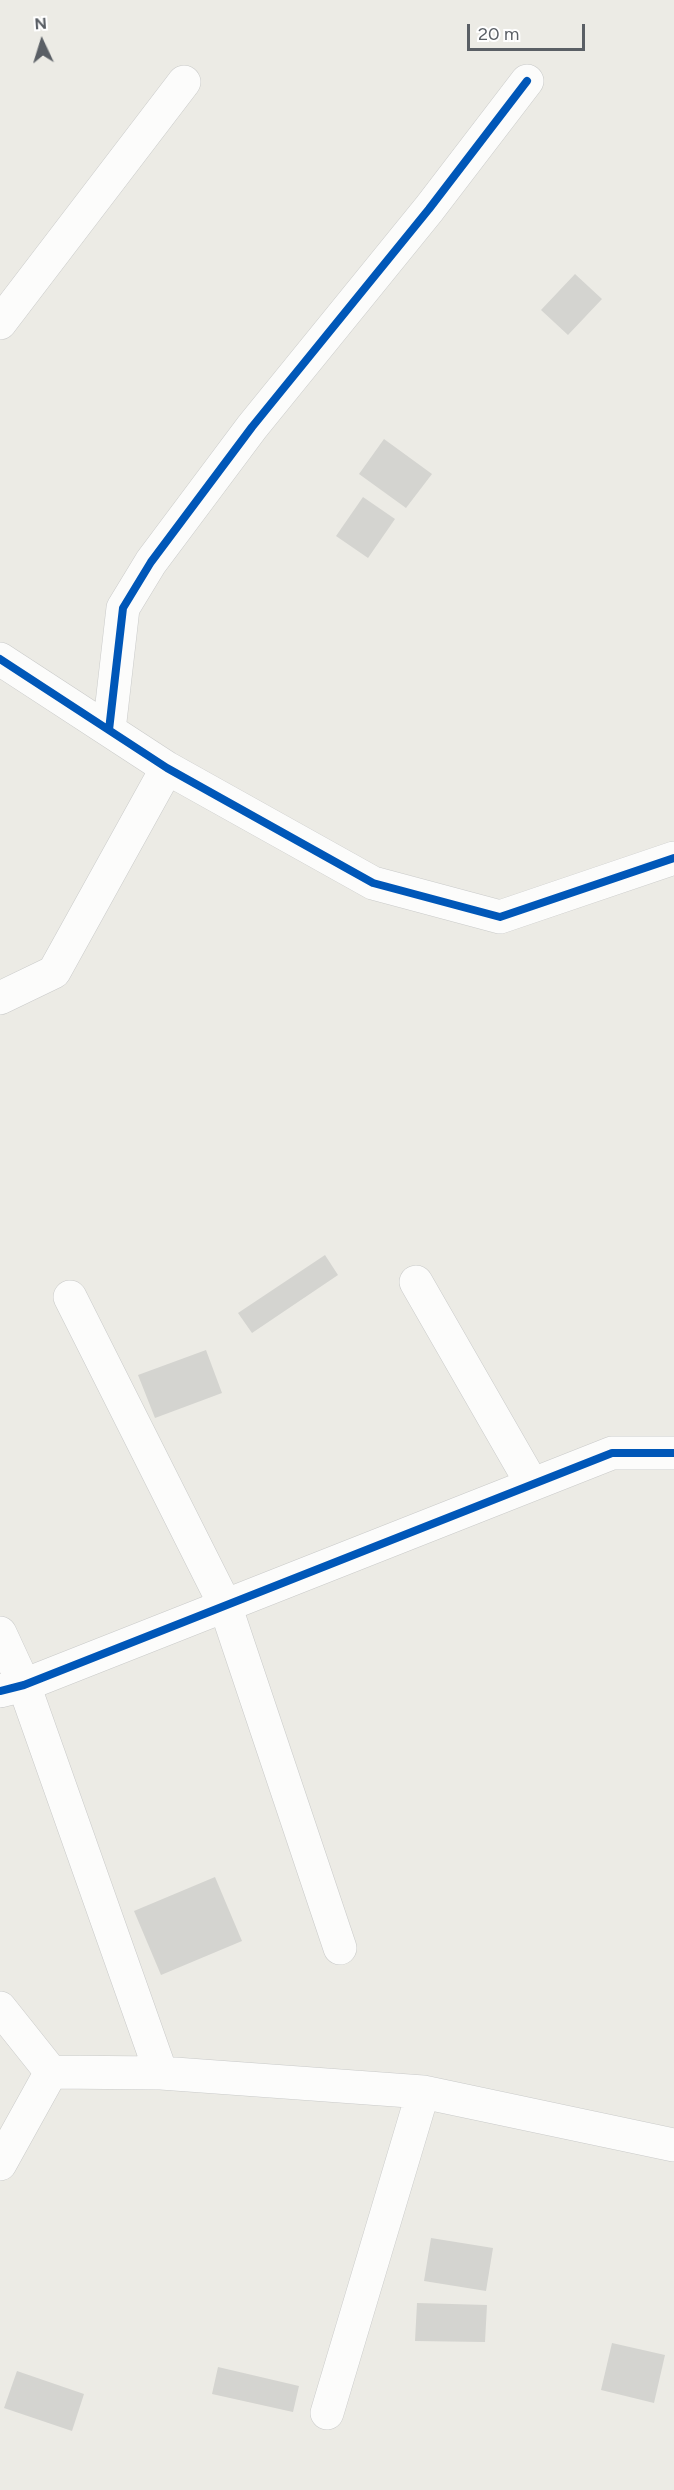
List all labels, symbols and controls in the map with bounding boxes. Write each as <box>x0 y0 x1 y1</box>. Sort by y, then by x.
north arrow <box>12 12 72 72</box>
scale bar <box>470 12 588 50</box>
text: N <box>34 14 48 33</box>
text: 20 m <box>478 23 519 45</box>

